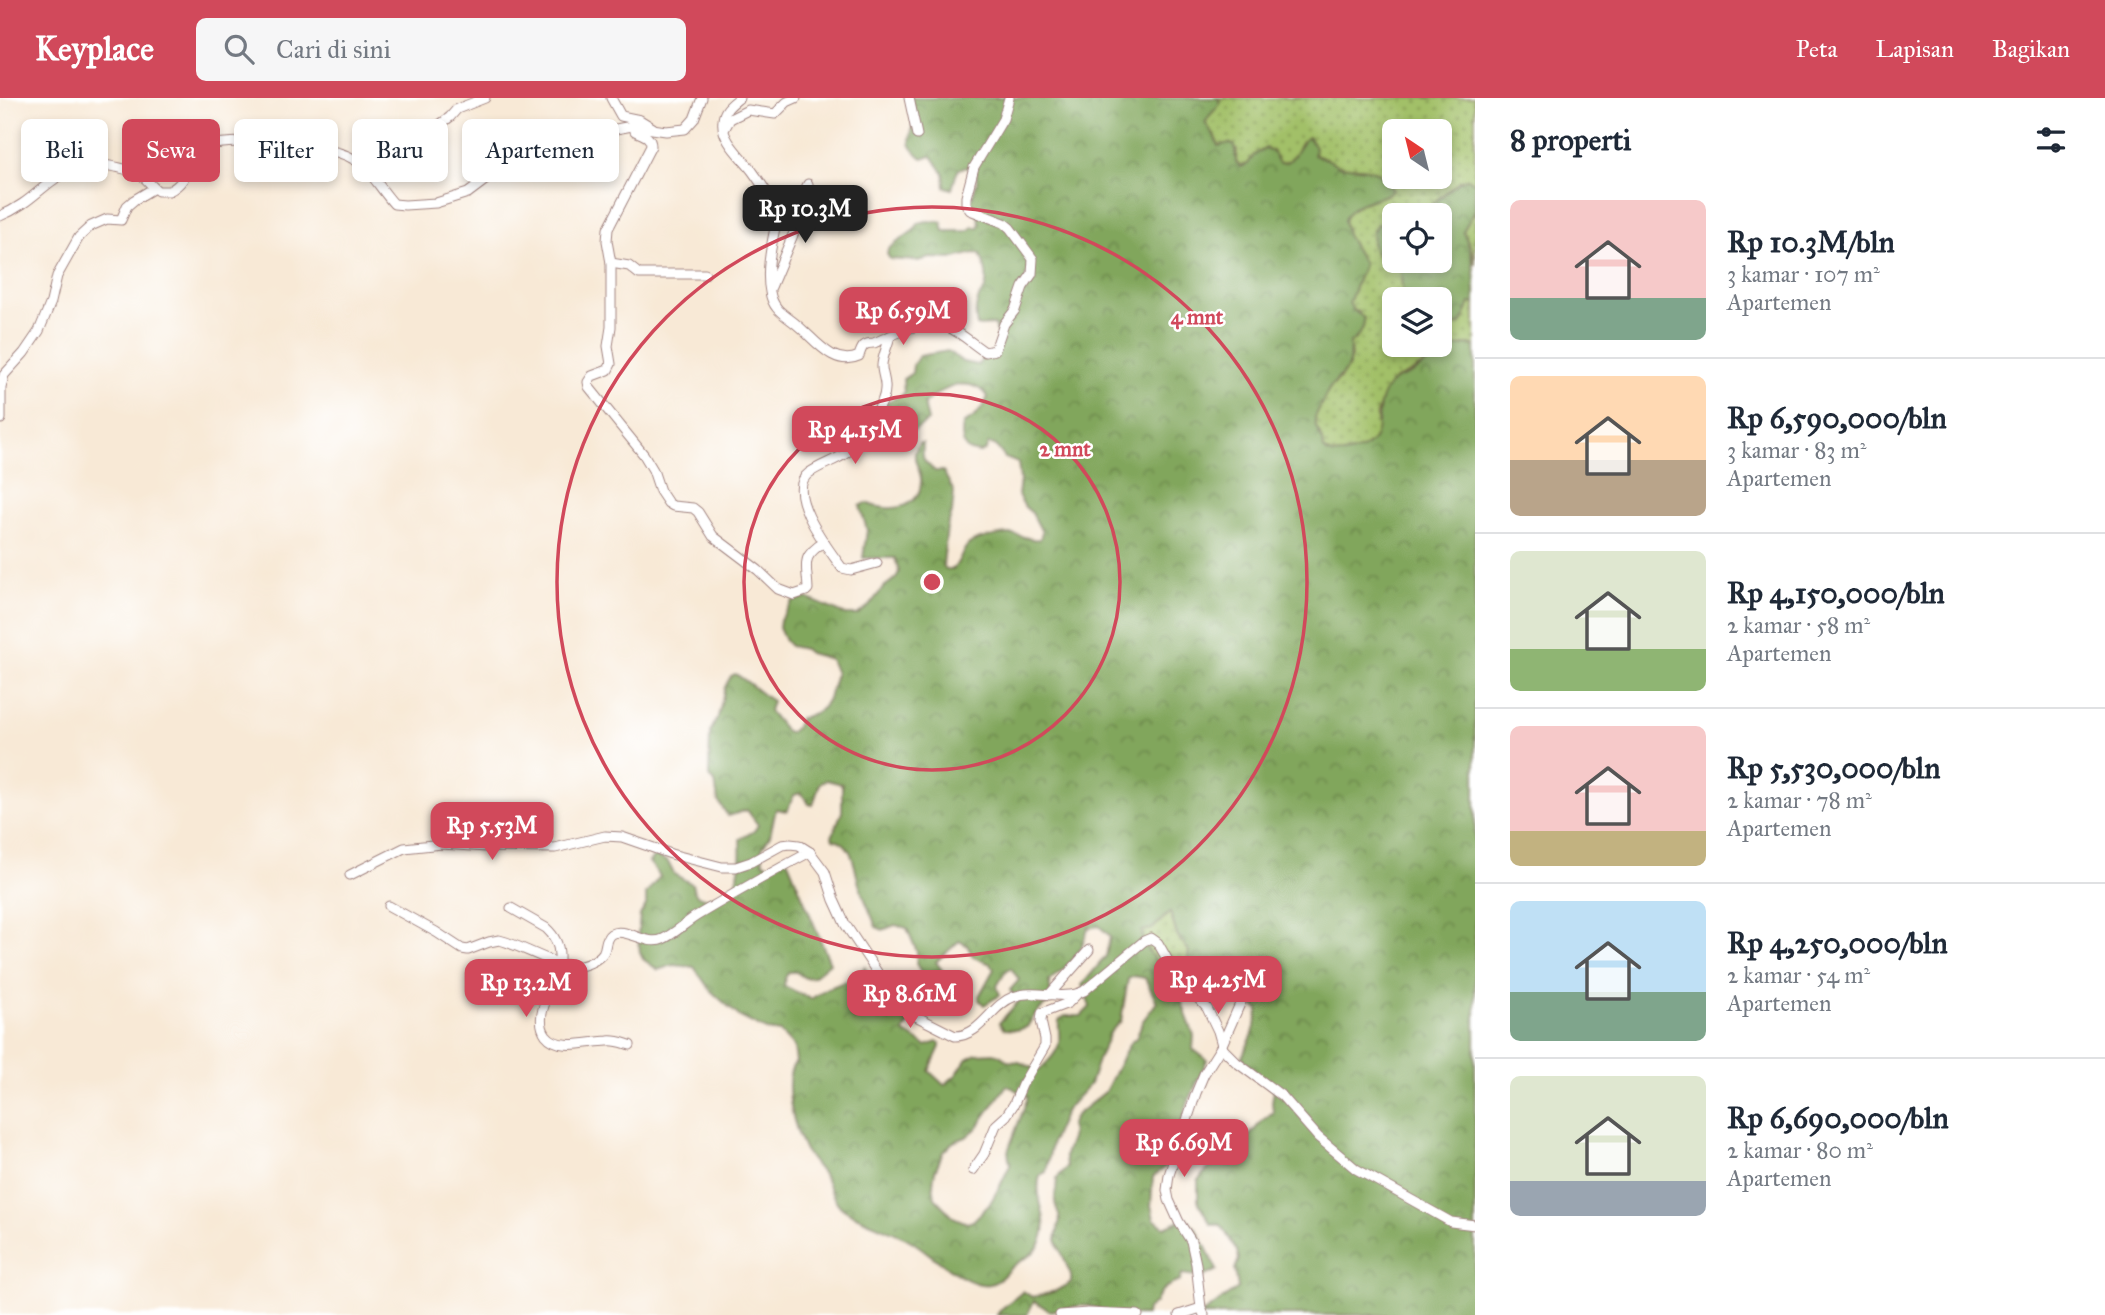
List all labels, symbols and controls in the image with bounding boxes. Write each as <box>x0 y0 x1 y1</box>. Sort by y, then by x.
search box <box>196 18 686 81</box>
text: Keyplace <box>35 29 154 69</box>
icon: search <box>220 30 258 68</box>
text: Cari di sini <box>276 33 391 65</box>
text: Peta <box>1796 34 1838 64</box>
text: Lapisan <box>1876 34 1954 64</box>
text: Bagikan <box>1992 34 2070 64</box>
chip: Beli <box>21 119 108 182</box>
chip: Sewa <box>122 119 220 182</box>
chip: Filter <box>234 119 338 182</box>
chip: Baru <box>352 119 448 182</box>
chip: Apartemen <box>462 119 619 182</box>
north arrow <box>1382 119 1452 189</box>
map controls <box>1382 119 1452 357</box>
icon: filters <box>2032 121 2070 159</box>
text: 8 properti <box>1510 122 1631 158</box>
pin: Rp 10.3M <box>733 186 877 245</box>
text: Rp 10.3M <box>759 194 851 222</box>
button: locate <box>1382 203 1452 273</box>
text: Rp 10.3M/bln <box>1727 224 1895 260</box>
icon: home <box>1566 228 1650 312</box>
text: 3 kamar · 107 m² <box>1727 260 1880 288</box>
button: layers <box>1382 287 1452 357</box>
pin: Rp 6.59M <box>831 288 975 347</box>
text: Apartemen <box>1727 288 1831 316</box>
text: Rp 6.59M <box>855 296 951 324</box>
text: 4 mnt <box>1171 304 1224 330</box>
text: Rp 6,590,000/bln <box>1727 400 1947 436</box>
icon: home <box>1566 404 1650 488</box>
pin: Rp 4.15M <box>783 406 927 466</box>
text: Rp 4.15M <box>808 415 902 443</box>
text: 2 mnt <box>1039 436 1091 462</box>
text: 3 kamar · 83 m² <box>1727 436 1867 464</box>
text: Apartemen <box>1727 464 1831 492</box>
centre of rings <box>920 570 944 594</box>
text: Rp 4,150,000/bln <box>1727 575 1945 611</box>
icon: home <box>1566 579 1650 663</box>
text: 2 kamar · 58 m² <box>1727 611 1870 639</box>
text: Apartemen <box>1727 639 1831 667</box>
text: Rp 5,530,000/bln <box>1727 750 1940 786</box>
icon: home <box>1566 754 1650 838</box>
text: 2 kamar · 78 m² <box>1727 786 1872 814</box>
pin: Rp 5.53M <box>420 802 564 862</box>
text: Rp 5.53M <box>447 811 537 839</box>
text: Apartemen <box>1727 814 1831 842</box>
text: Rp 4,250,000/bln <box>1727 925 1948 961</box>
icon: home <box>1566 929 1650 1013</box>
pin: Rp 4.25M <box>1146 956 1290 1016</box>
pin: Rp 13.2M <box>454 960 598 1019</box>
text: 2 kamar · 54 m² <box>1727 961 1870 989</box>
text: Rp 4.25M <box>1170 965 1266 993</box>
text: Rp 13.2M <box>481 968 571 996</box>
pin: Rp 8.61M <box>838 970 982 1030</box>
text: Rp 8.61M <box>863 979 957 1007</box>
text: Apartemen <box>1727 989 1831 1017</box>
text: Rp 6,690,000/bln <box>1727 1100 1949 1136</box>
icon: home <box>1566 1104 1650 1188</box>
pin: Rp 6.69M <box>1112 1119 1256 1179</box>
text: Rp 6.69M <box>1135 1128 1233 1156</box>
text: 2 kamar · 80 m² <box>1727 1136 1873 1164</box>
text: Apartemen <box>1727 1164 1831 1192</box>

